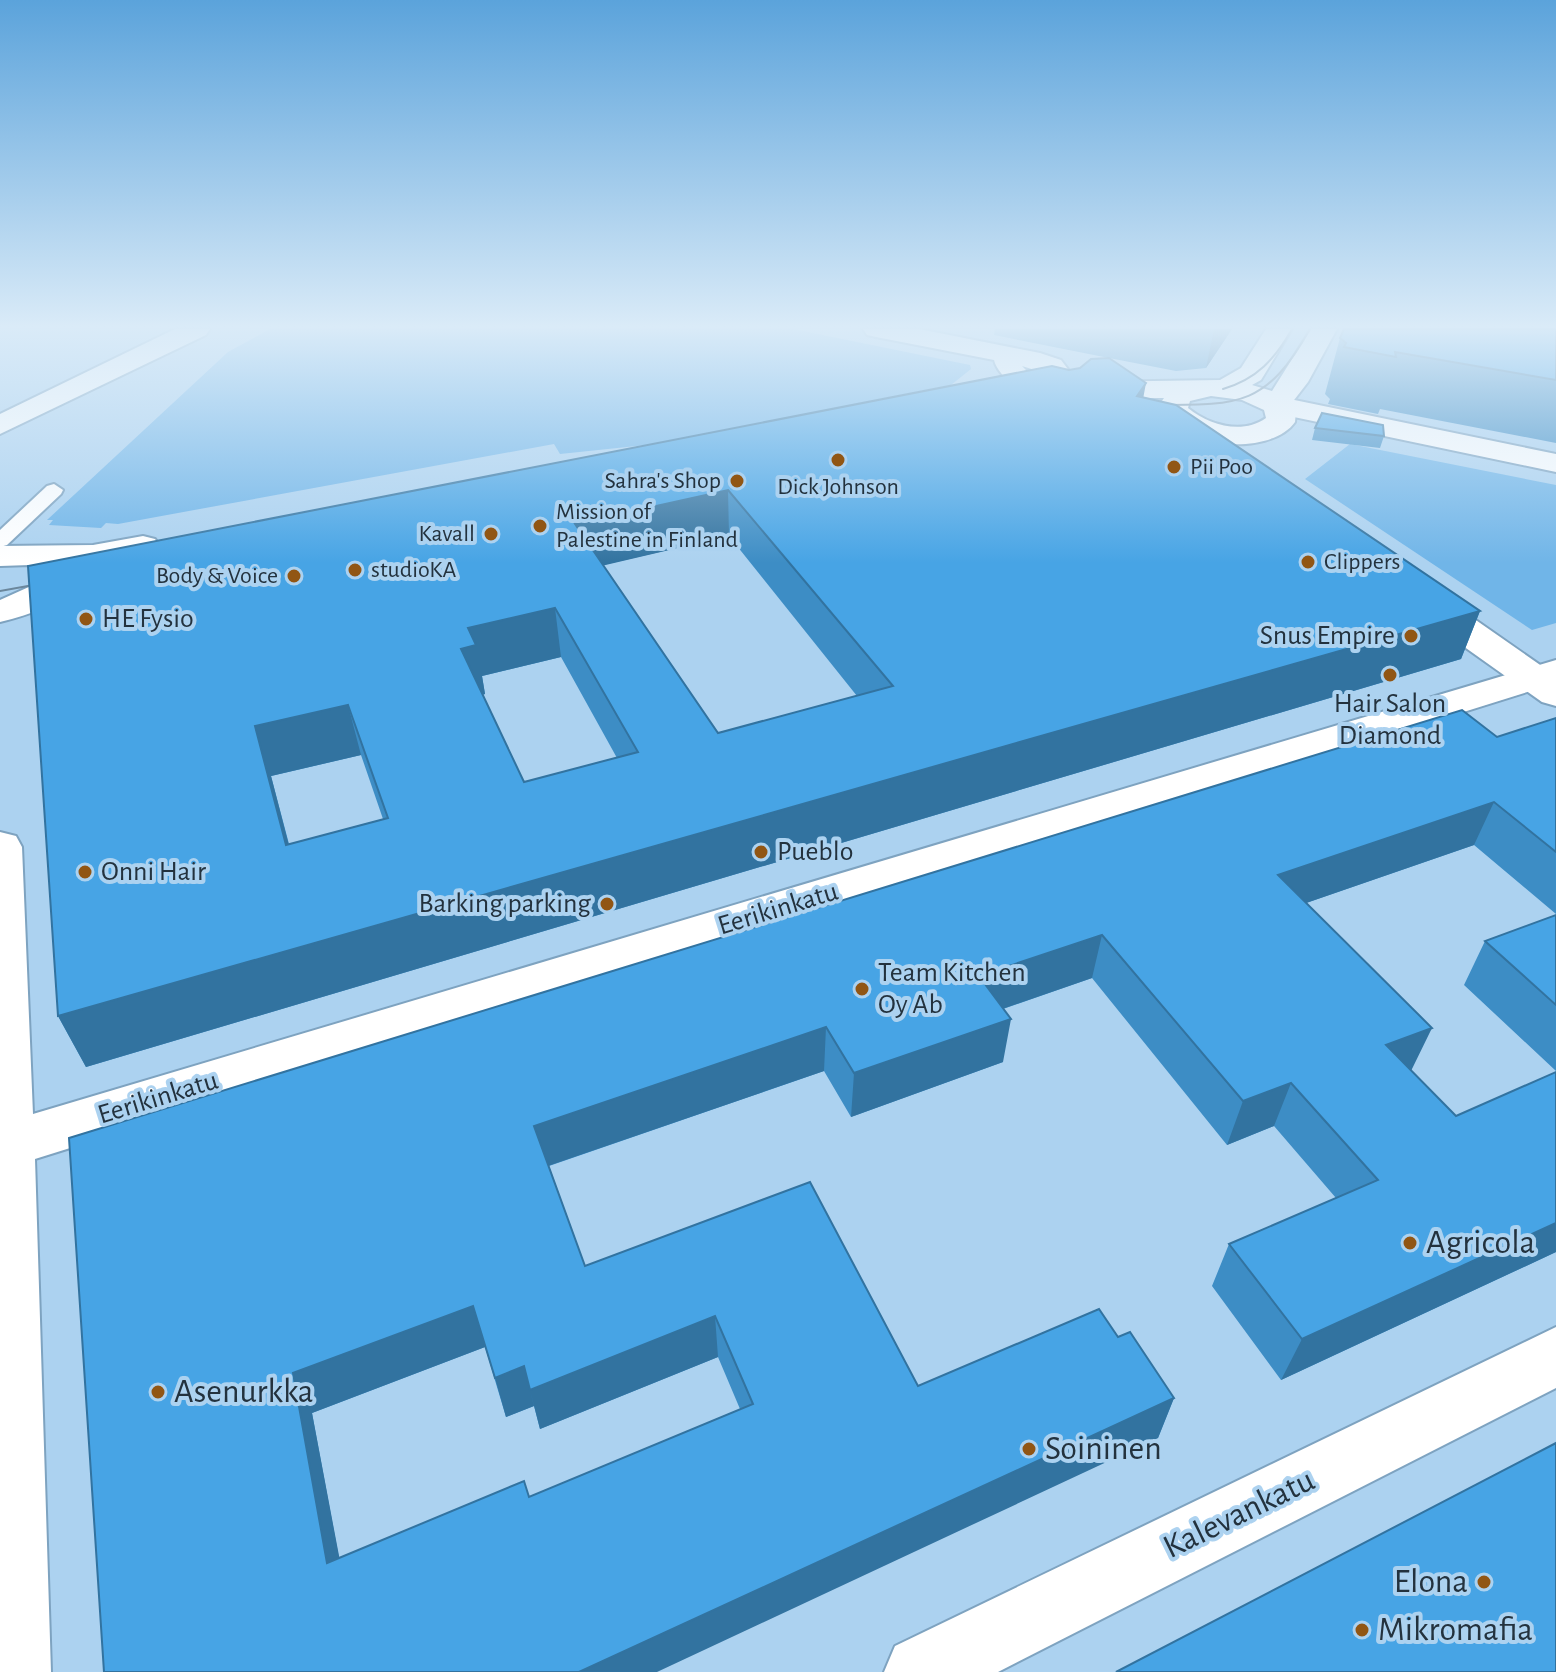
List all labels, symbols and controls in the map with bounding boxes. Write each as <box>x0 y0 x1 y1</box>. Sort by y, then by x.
marker: Dick Johnson <box>829 451 847 469</box>
place label: Pii Poo <box>1190 455 1253 479</box>
marker: Pii Poo <box>1165 458 1183 476</box>
place label: Sahra's Shop <box>604 469 721 493</box>
marker: Sahra's Shop <box>728 472 746 490</box>
place label: Dick Johnson <box>777 475 899 499</box>
place label: Mission of Palestine in Finland <box>556 500 738 552</box>
marker: Mission of Palestine in Finland <box>531 517 549 535</box>
place label: Kavall <box>419 522 475 546</box>
marker: Kavall <box>482 525 500 543</box>
place label: Clippers <box>1324 550 1400 574</box>
marker: Clippers <box>1299 553 1317 571</box>
place label: studioKA <box>371 558 456 582</box>
marker: studioKA <box>346 561 364 579</box>
place label: Body & Voice <box>156 564 278 588</box>
marker: Body & Voice <box>285 567 303 585</box>
place label: HE Fysio <box>102 605 194 633</box>
marker: HE Fysio <box>77 610 95 628</box>
place label: Snus Empire <box>1260 622 1395 650</box>
marker: Snus Empire <box>1402 627 1420 645</box>
marker: Hair Salon Diamond <box>1381 666 1399 684</box>
place label: Hair Salon Diamond <box>1334 690 1446 750</box>
place label: Pueblo <box>777 838 853 866</box>
marker: Pueblo <box>752 843 770 861</box>
place label: Onni Hair <box>101 858 206 886</box>
marker: Onni Hair <box>76 863 94 881</box>
street label: Eerikinkatu <box>715 878 841 940</box>
place label: Barking parking <box>418 890 591 918</box>
marker: Barking parking <box>598 895 616 913</box>
place label: Team Kitchen Oy Ab <box>878 959 1026 1019</box>
marker: Team Kitchen Oy Ab <box>853 980 871 998</box>
street label: Eerikinkatu <box>95 1067 221 1129</box>
place label: Agricola <box>1426 1226 1535 1260</box>
marker: Agricola <box>1401 1234 1419 1252</box>
place label: Asenurkka <box>174 1375 314 1409</box>
marker: Asenurkka <box>149 1383 167 1401</box>
place label: Soininen <box>1045 1432 1162 1466</box>
marker: Soininen <box>1020 1440 1038 1458</box>
street label: Kalevankatu <box>1158 1463 1320 1565</box>
place label: Elona <box>1394 1565 1468 1599</box>
marker: Elona <box>1475 1573 1493 1591</box>
place label: Mikromafia <box>1378 1613 1533 1647</box>
marker: Mikromafia <box>1353 1621 1371 1639</box>

